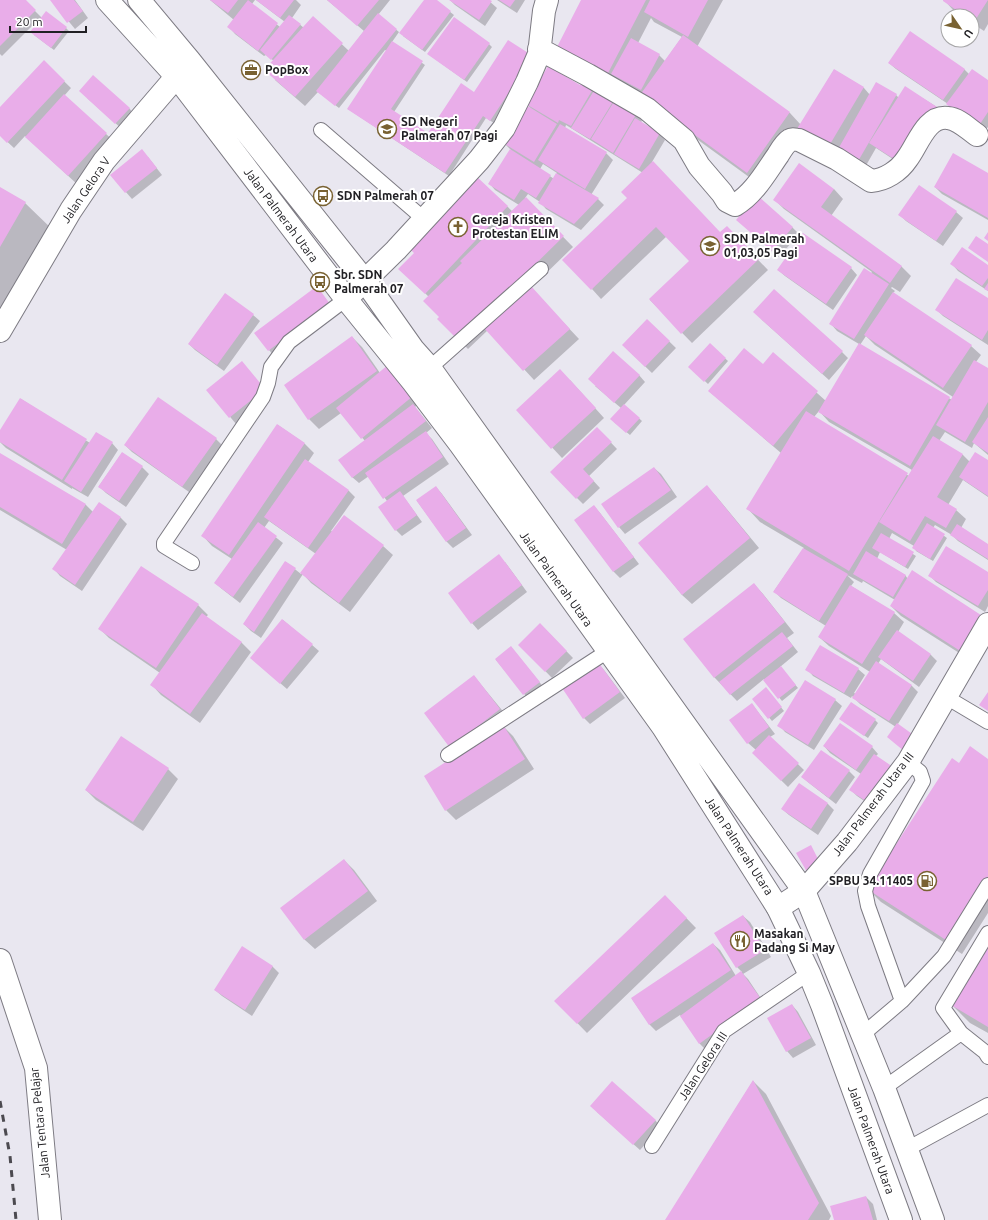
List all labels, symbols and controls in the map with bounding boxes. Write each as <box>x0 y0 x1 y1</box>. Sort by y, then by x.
scale bar <box>10 8 86 34</box>
north arrow <box>940 8 980 48</box>
text: 20 m <box>16 15 43 28</box>
text: U <box>961 27 975 40</box>
office icon: PopBox <box>240 59 262 81</box>
place label: PopBox <box>265 63 309 76</box>
place label: SD Negeri Palmerah 07 Pagi <box>401 115 498 142</box>
school or university icon: SD Negeri Palmerah 07 Pagi <box>376 118 398 140</box>
street label: Jalan Gelora V <box>59 154 113 225</box>
street label: Jalan Palmerah Utara <box>242 165 321 264</box>
bus stop icon: SDN Palmerah 07 <box>312 185 334 207</box>
place label: SDN Palmerah 07 <box>337 189 434 202</box>
place label: Gereja Kristen Protestan ELIM <box>472 213 559 240</box>
church icon: Gereja Kristen Protestan ELIM <box>447 216 469 238</box>
place label: SDN Palmerah 01,03,05 Pagi <box>724 232 805 259</box>
school or university icon: SDN Palmerah 01,03,05 Pagi <box>699 235 721 257</box>
place label: Sbr. SDN Palmerah 07 <box>334 268 404 295</box>
bus stop icon: Sbr. SDN Palmerah 07 <box>309 271 331 293</box>
street label: Jalan Palmerah Utara <box>518 529 595 629</box>
street label: Jalan Palmerah Utara III <box>829 749 916 858</box>
street label: Jalan Palmerah Utara <box>703 794 776 897</box>
fuel station icon: SPBU 34.11405 <box>916 870 938 892</box>
place label: SPBU 34.11405 <box>829 874 913 887</box>
place label: Masakan Padang Si May <box>754 927 836 954</box>
restaurant icon: Masakan Padang Si May <box>729 930 751 952</box>
street label: Jalan Gelora III <box>676 1029 729 1102</box>
street label: Jalan Tentara Pelajar <box>27 1067 52 1179</box>
street label: Jalan Palmerah Utara <box>846 1084 897 1196</box>

